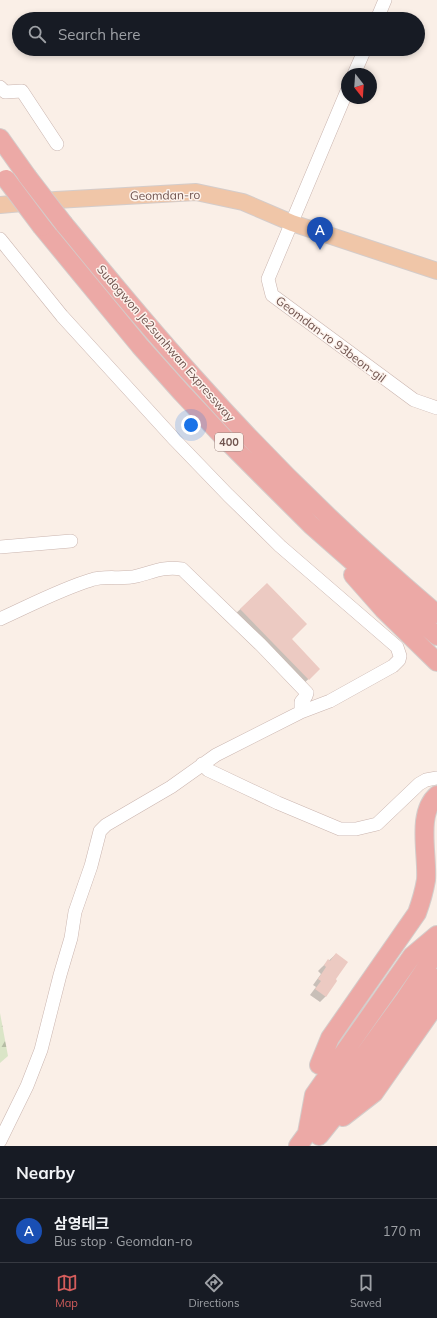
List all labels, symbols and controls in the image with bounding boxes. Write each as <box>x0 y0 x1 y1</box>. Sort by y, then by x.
search box <box>12 12 425 56</box>
icon: search <box>26 23 48 45</box>
text: Search here <box>58 25 140 44</box>
north arrow <box>341 68 377 104</box>
street label: Geomdan-ro <box>130 187 200 203</box>
pin: A <box>307 217 333 250</box>
street label: Sudogwon Je2sunhwan Expressway <box>94 262 238 425</box>
street label: Geomdan-ro 93beon-gil <box>273 293 389 385</box>
your location <box>181 415 201 435</box>
road number: 400 <box>215 433 243 451</box>
text: Nearby <box>16 1162 75 1183</box>
text: 삼영테크 <box>54 1214 109 1233</box>
text: A <box>24 1223 34 1239</box>
text: 170 m <box>383 1223 421 1239</box>
text: Bus stop · Geomdan-ro <box>54 1233 192 1249</box>
tab: Map <box>55 1272 78 1310</box>
tab: Directions <box>189 1272 239 1310</box>
tab: Saved <box>350 1272 382 1310</box>

